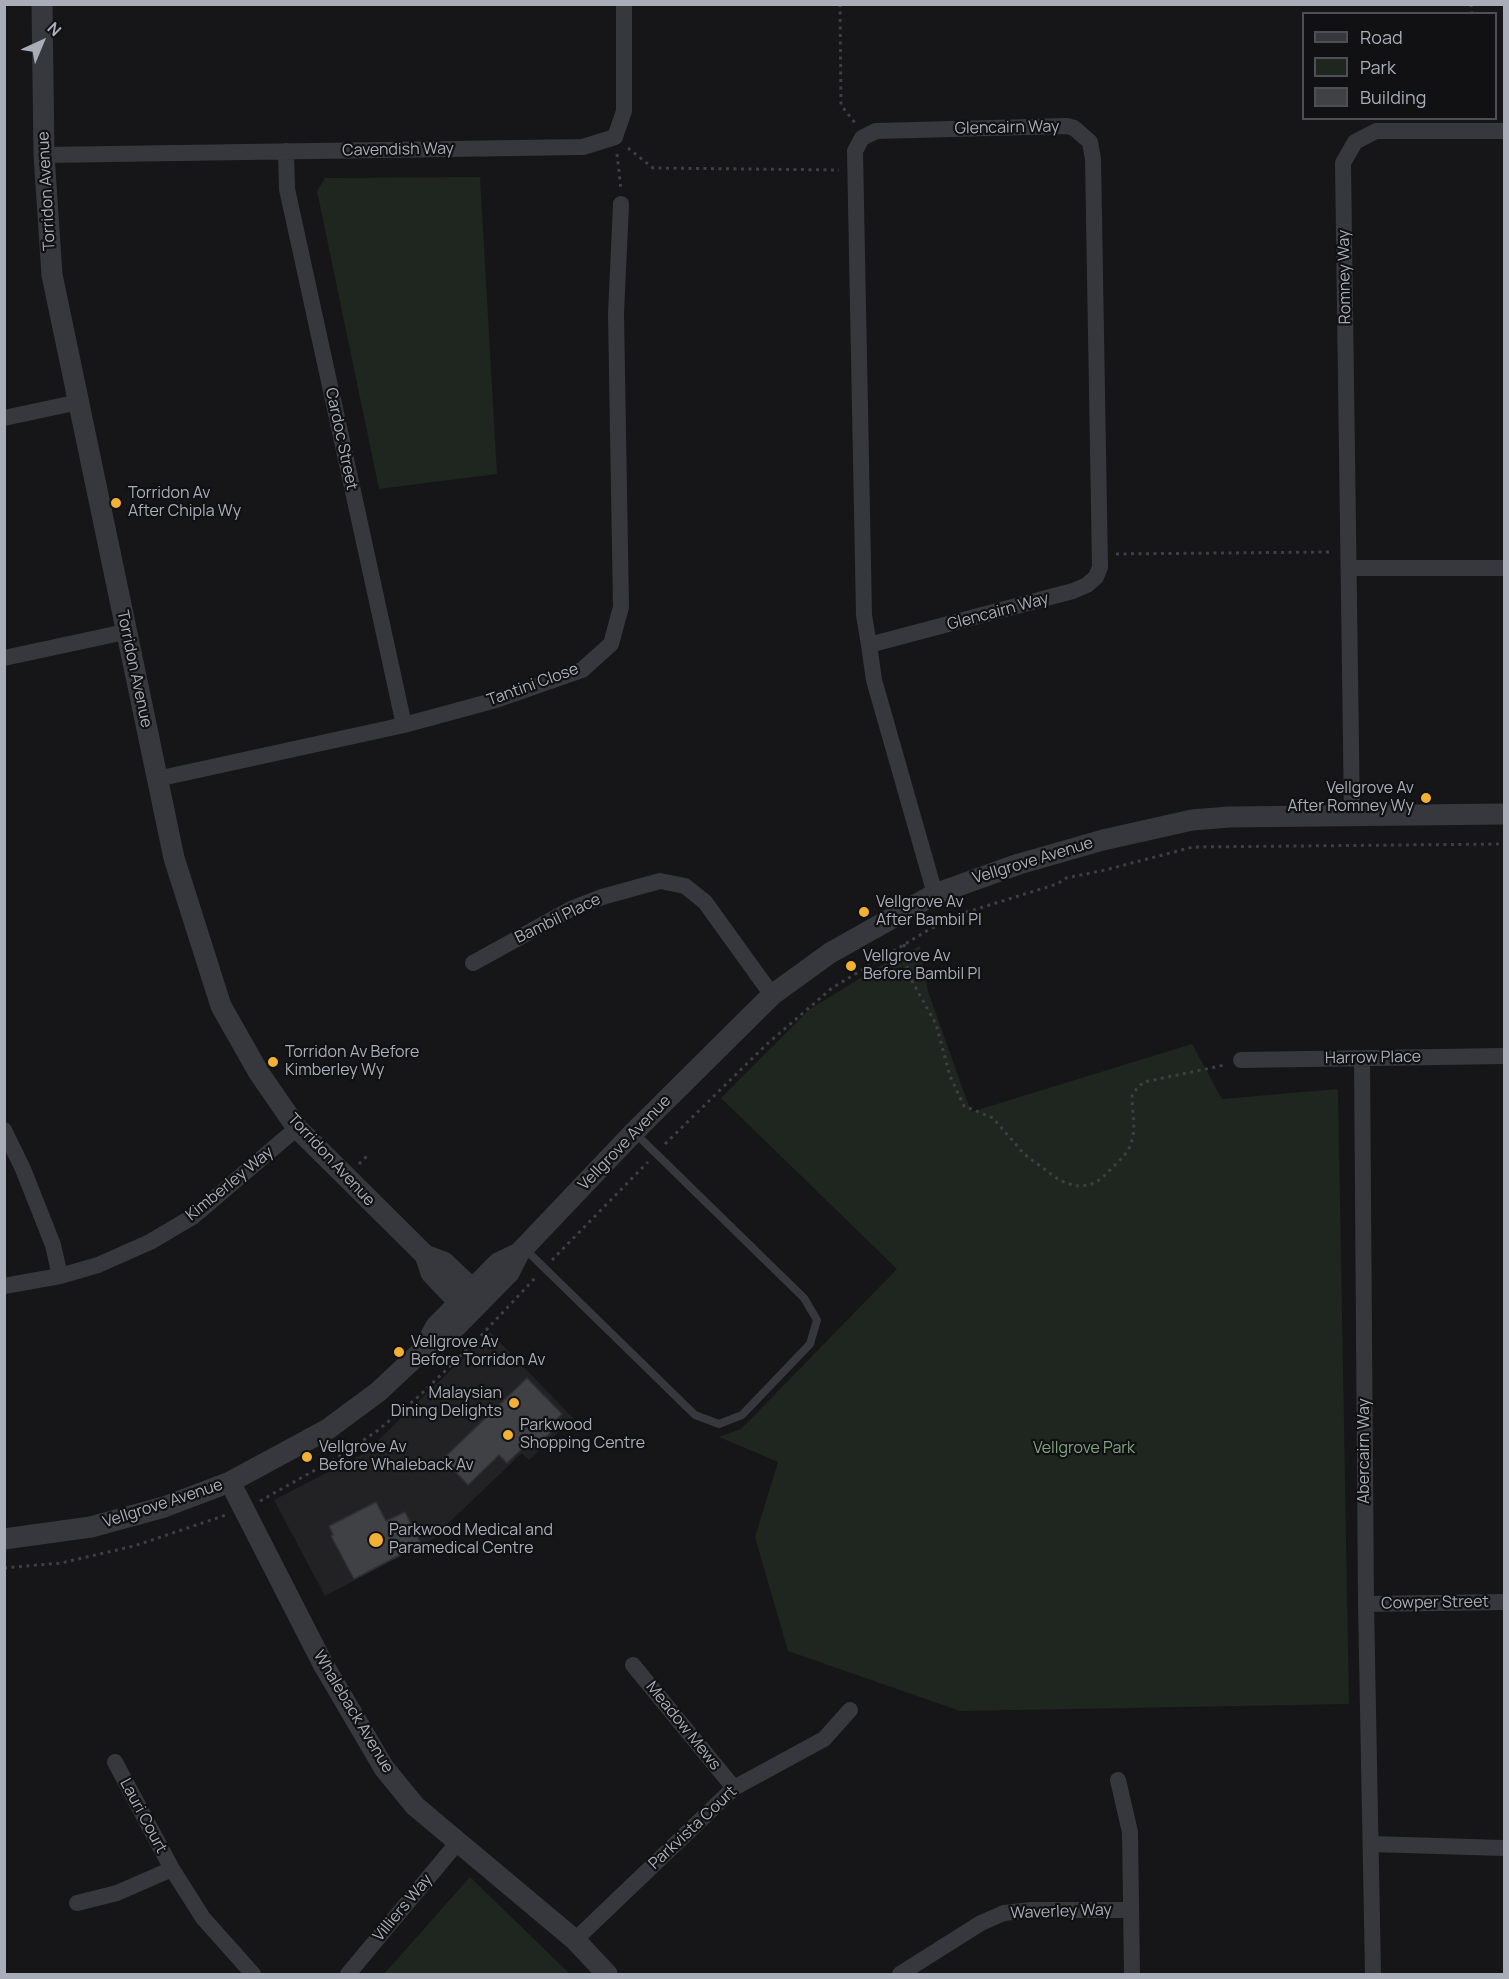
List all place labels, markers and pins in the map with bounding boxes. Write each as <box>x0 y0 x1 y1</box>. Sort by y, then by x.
place label: Torridon Av After Chipla Wy <box>128 484 241 522</box>
marker: Torridon Av After Chipla Wy <box>109 496 123 510</box>
place label: Vellgrove Av After Romney Wy <box>1287 779 1414 817</box>
marker: Vellgrove Av After Romney Wy <box>1419 791 1433 805</box>
place label: Vellgrove Av After Bambil Pl <box>876 893 982 931</box>
marker: Vellgrove Av After Bambil Pl <box>857 905 871 919</box>
place label: Vellgrove Av Before Bambil Pl <box>863 947 981 985</box>
marker: Vellgrove Av Before Bambil Pl <box>844 959 858 973</box>
place label: Torridon Av Before Kimberley Wy <box>285 1043 419 1081</box>
marker: Torridon Av Before Kimberley Wy <box>266 1055 280 1069</box>
place label: Vellgrove Av Before Torridon Av <box>411 1333 545 1371</box>
marker: Vellgrove Av Before Torridon Av <box>392 1345 406 1359</box>
place label: Malaysian Dining Delights <box>391 1384 502 1422</box>
marker: Malaysian Dining Delights <box>507 1396 521 1410</box>
place label: Parkwood Shopping Centre <box>520 1416 645 1454</box>
marker: Parkwood Shopping Centre <box>501 1428 515 1442</box>
place label: Vellgrove Av Before Whaleback Av <box>319 1438 474 1476</box>
marker: Vellgrove Av Before Whaleback Av <box>300 1450 314 1464</box>
place label: Parkwood Medical and Paramedical Centre <box>389 1521 553 1559</box>
marker: Parkwood Medical and Paramedical Centre <box>367 1531 385 1549</box>

